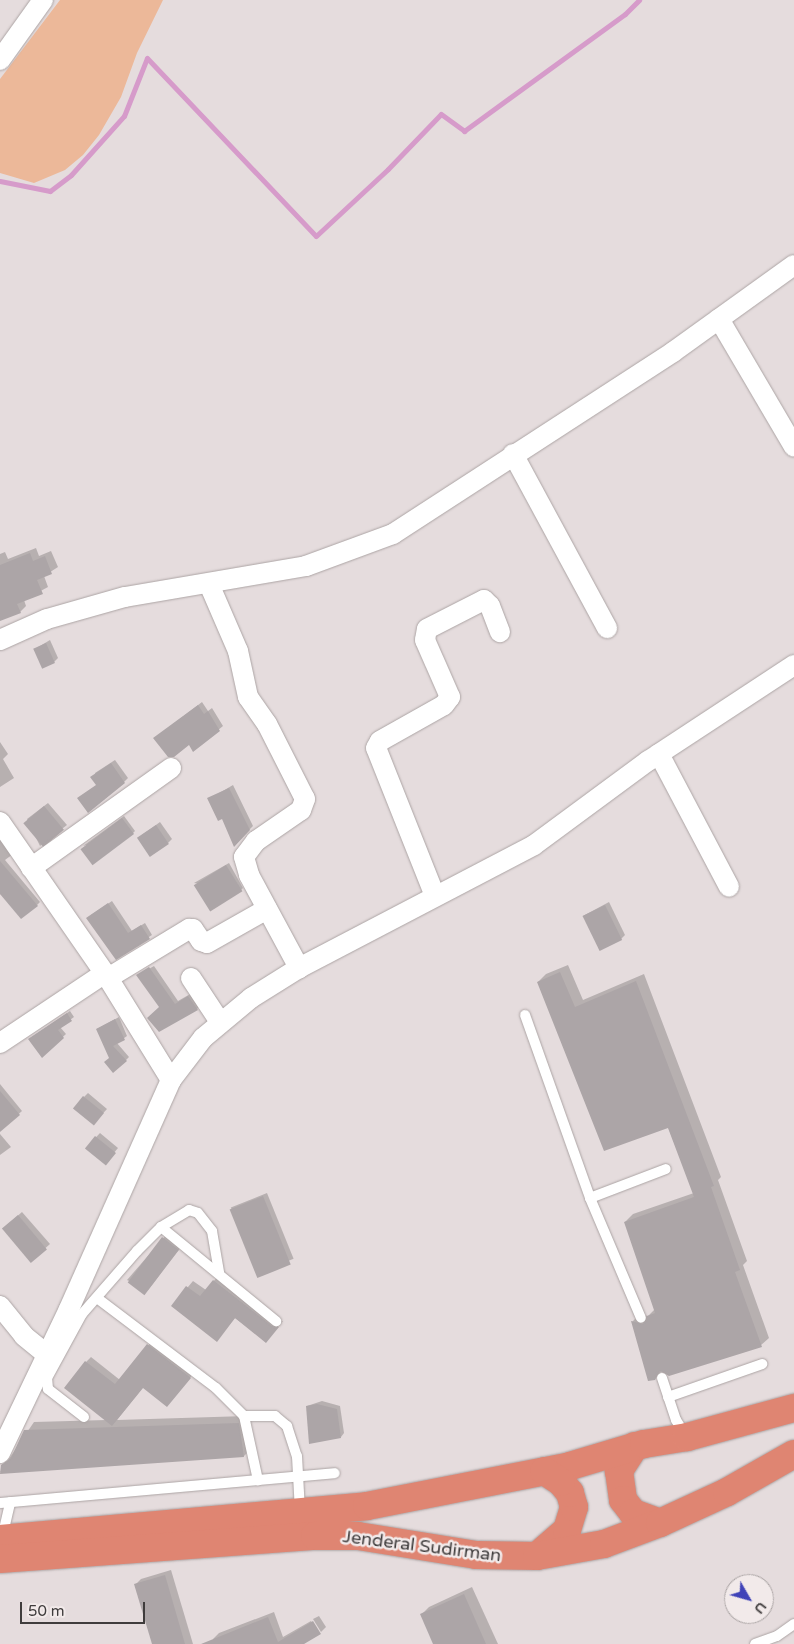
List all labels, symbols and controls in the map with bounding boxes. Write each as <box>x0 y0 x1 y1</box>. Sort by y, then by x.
street label: Jenderal Sudirman <box>342 1526 502 1566</box>
north arrow <box>724 1574 774 1624</box>
scale bar <box>22 1592 148 1624</box>
text: U <box>750 1599 770 1617</box>
text: 50 m <box>28 1602 65 1620</box>

